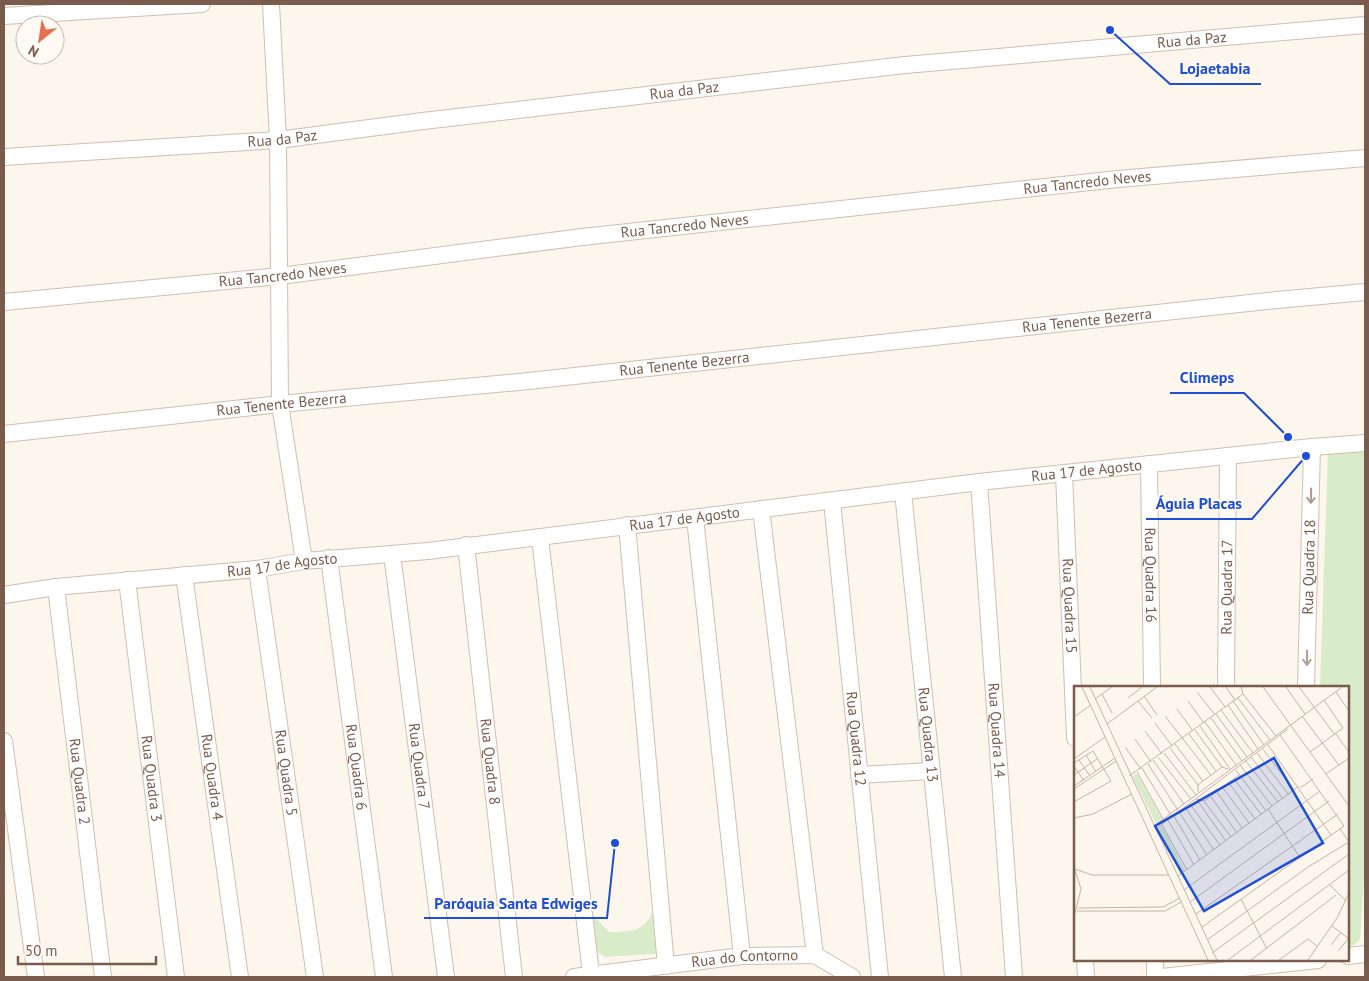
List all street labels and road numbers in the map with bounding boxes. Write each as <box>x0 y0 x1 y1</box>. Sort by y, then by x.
street label: Rua da Paz <box>1156 27 1228 52</box>
street label: Rua da Paz <box>649 77 720 104</box>
street label: Rua da Paz <box>247 125 318 151</box>
street label: Rua Tancredo Neves <box>1022 166 1152 198</box>
street label: Rua Tancredo Neves <box>620 209 749 242</box>
street label: Rua Tancredo Neves <box>218 258 348 291</box>
street label: Rua Tenente Bezerra <box>1021 304 1153 337</box>
street label: Rua Tenente Bezerra <box>618 347 750 380</box>
street label: Rua Tenente Bezerra <box>215 388 347 420</box>
street label: Rua 17 de Agosto <box>1030 455 1143 485</box>
street label: Rua 17 de Agosto <box>628 502 741 535</box>
street label: Rua Quadra 18 <box>1298 519 1319 615</box>
street label: Rua Quadra 16 <box>1141 527 1161 623</box>
street label: Rua Quadra 17 <box>1216 539 1236 635</box>
street label: Rua 17 de Agosto <box>226 548 338 581</box>
street label: Rua Quadra 15 <box>1059 558 1081 654</box>
street label: Rua Quadra 14 <box>984 682 1010 778</box>
street label: Rua Quadra 13 <box>914 686 943 783</box>
street label: Rua Quadra 12 <box>842 690 871 787</box>
street label: Rua Quadra 8 <box>476 717 505 806</box>
street label: Rua Quadra 7 <box>405 722 435 811</box>
street label: Rua Quadra 6 <box>342 723 372 812</box>
street label: Rua Quadra 5 <box>271 728 302 817</box>
street label: Rua Quadra 4 <box>197 733 228 821</box>
street label: Rua Quadra 3 <box>137 734 167 823</box>
street label: Rua Quadra 2 <box>65 737 95 826</box>
street label: Rua do Contorno <box>690 945 798 971</box>

